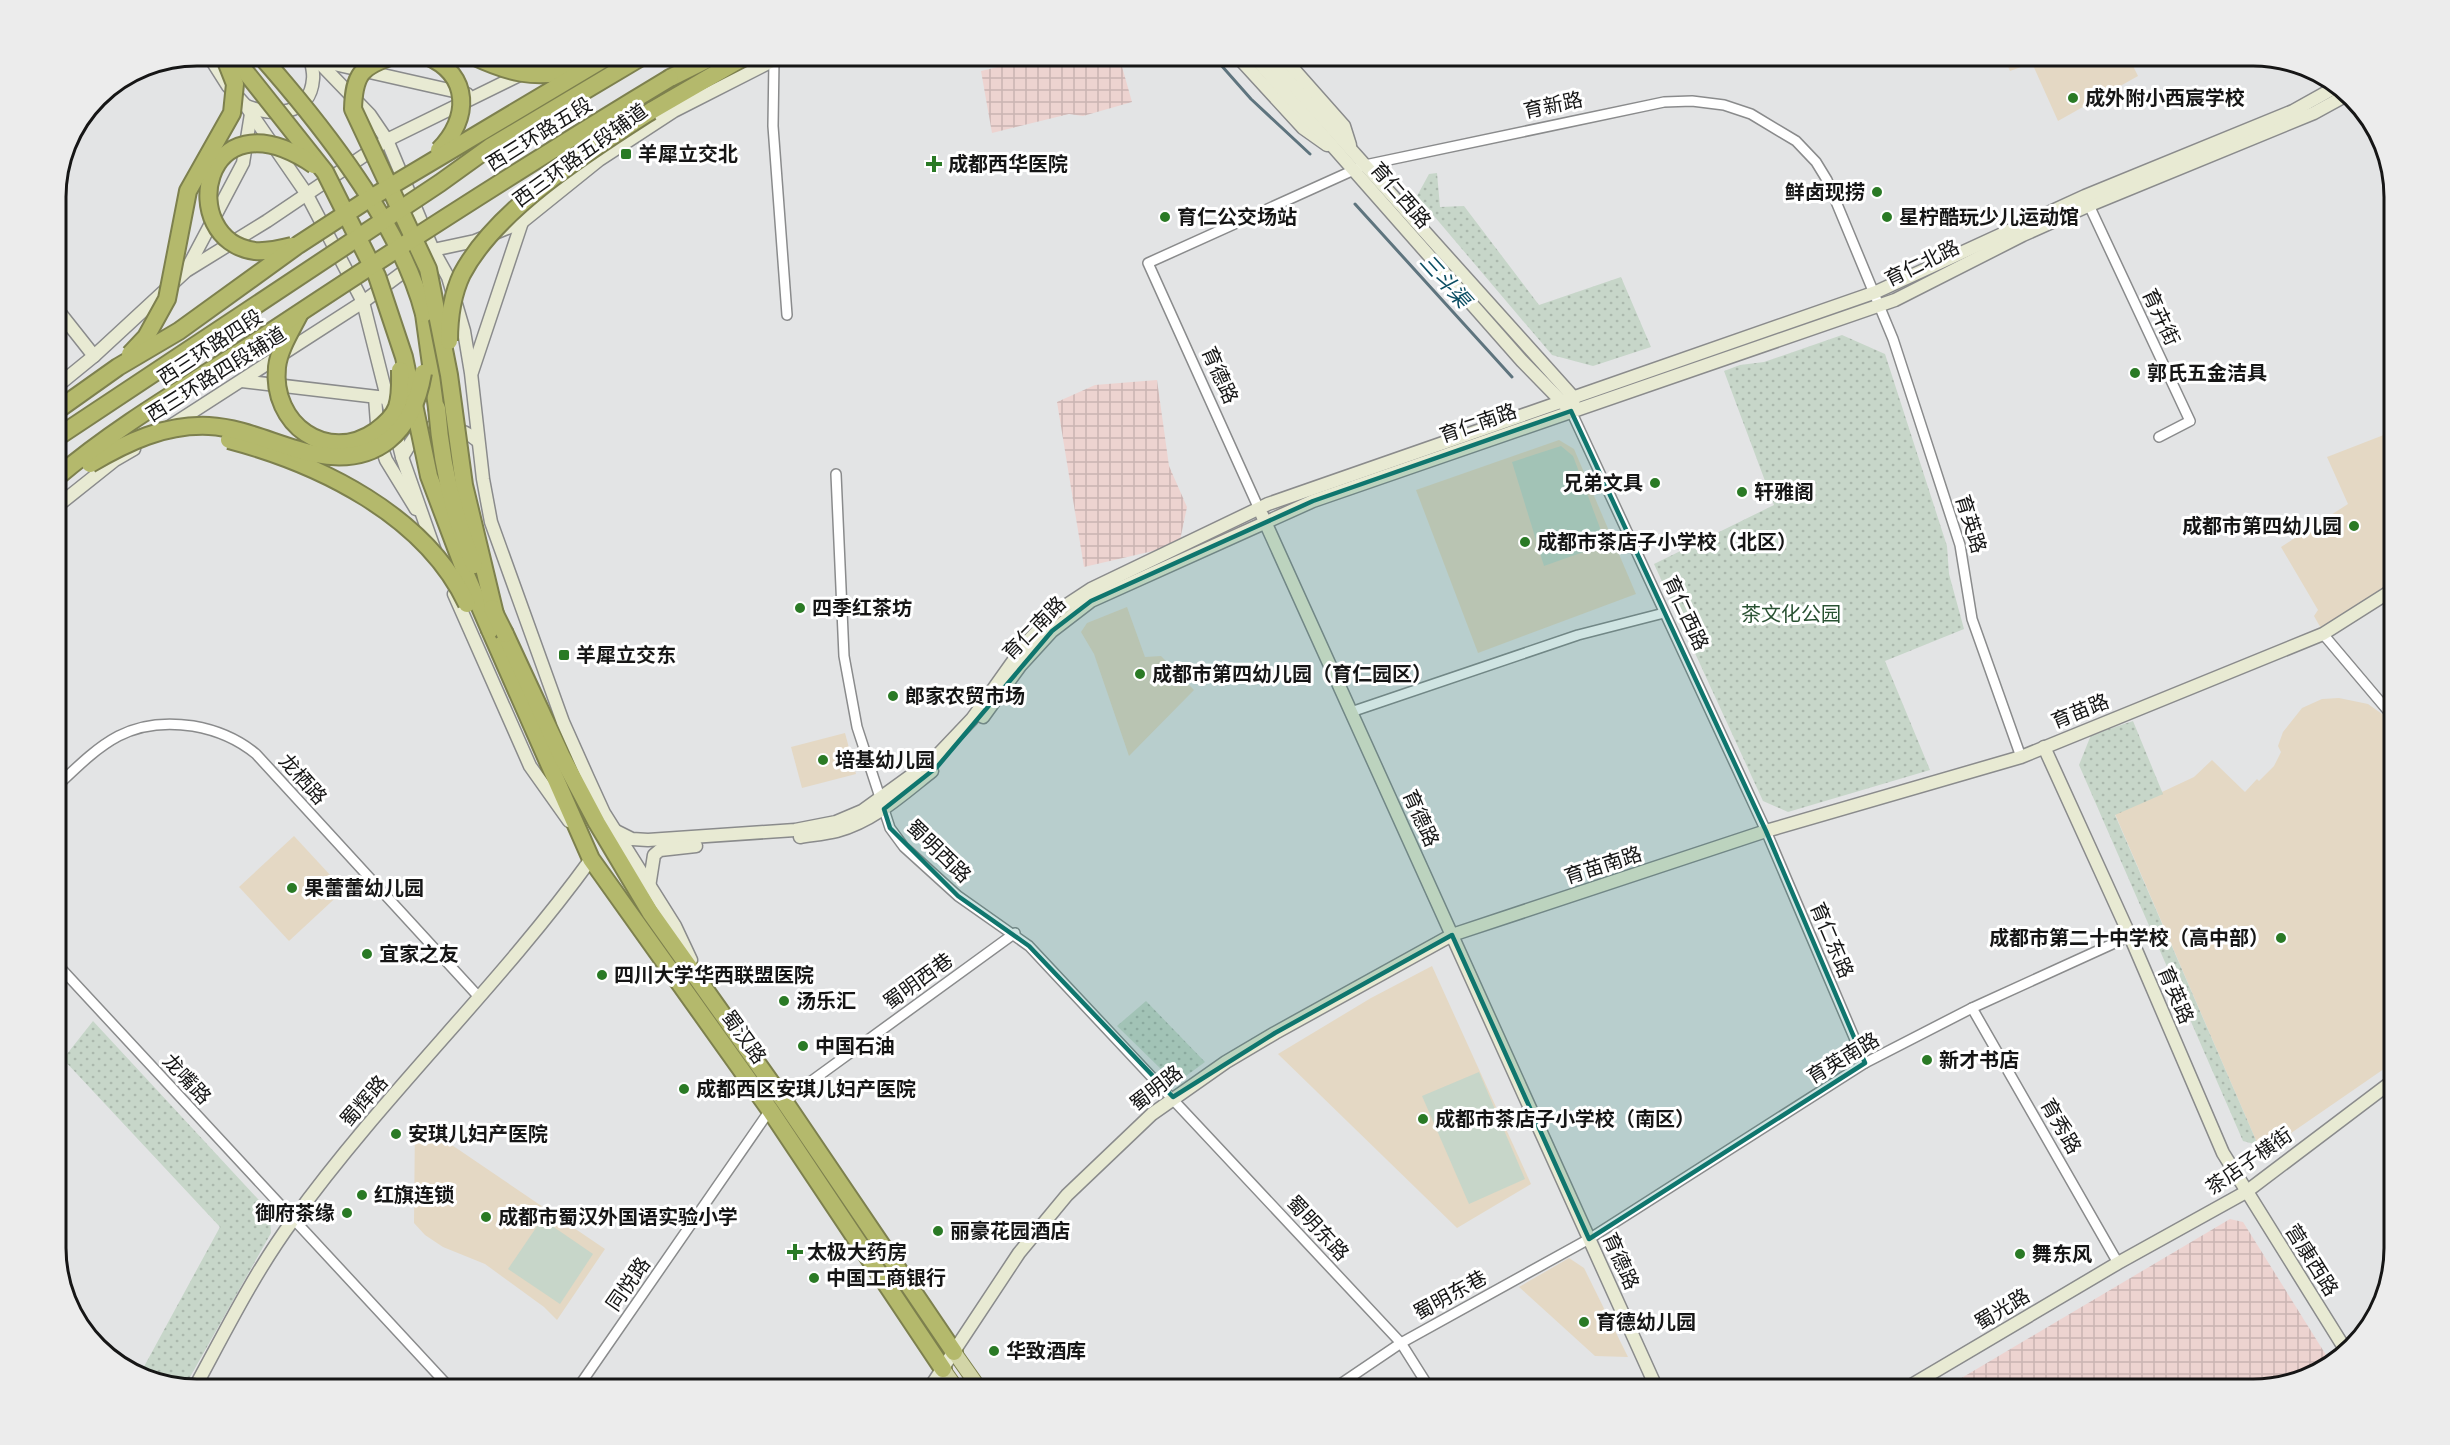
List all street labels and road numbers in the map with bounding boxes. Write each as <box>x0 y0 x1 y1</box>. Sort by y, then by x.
street label: 育新路 <box>1521 86 1585 122</box>
street label: 西三环路五段 <box>481 91 596 175</box>
street label: 西三环路五段辅道 <box>508 97 651 211</box>
street label: 育仁西路 <box>1366 156 1437 232</box>
street label: 育仁北路 <box>1880 234 1963 290</box>
street label: 育卉街 <box>2138 284 2185 349</box>
street label: 西三环路四段 <box>153 303 266 389</box>
street label: 西三环路四段辅道 <box>141 321 290 426</box>
street label: 育德路 <box>1198 342 1244 407</box>
street label: 育仁南路 <box>1436 398 1519 446</box>
street label: 育英路 <box>1952 492 1992 556</box>
street label: 育仁西路 <box>1659 571 1715 654</box>
street label: 育仁南路 <box>997 591 1070 664</box>
street label: 育苗路 <box>2047 688 2112 732</box>
street label: 龙栖路 <box>275 748 333 809</box>
street label: 育德路 <box>1399 785 1445 850</box>
street label: 蜀明西路 <box>903 814 977 887</box>
street label: 育苗南路 <box>1561 840 1644 888</box>
street label: 育仁东路 <box>1806 898 1860 981</box>
street label: 蜀明西巷 <box>878 947 957 1013</box>
street label: 育英路 <box>2154 962 2200 1027</box>
street label: 蜀汉路 <box>717 1005 772 1068</box>
street label: 育英南路 <box>1802 1026 1883 1088</box>
street label: 龙嘴路 <box>158 1048 217 1108</box>
street label: 蜀明路 <box>1124 1059 1186 1115</box>
street label: 蜀辉路 <box>335 1070 392 1131</box>
street label: 育秀路 <box>2036 1094 2087 1157</box>
street label: 茶店子横街 <box>2201 1122 2296 1199</box>
street label: 蜀明东路 <box>1283 1190 1355 1265</box>
street label: 营康西路 <box>2281 1219 2344 1300</box>
street label: 育德路 <box>1599 1228 1645 1293</box>
street label: 同悦路 <box>600 1252 654 1315</box>
street label: 蜀明东巷 <box>1409 1264 1490 1324</box>
street label: 蜀光路 <box>1970 1282 2033 1334</box>

